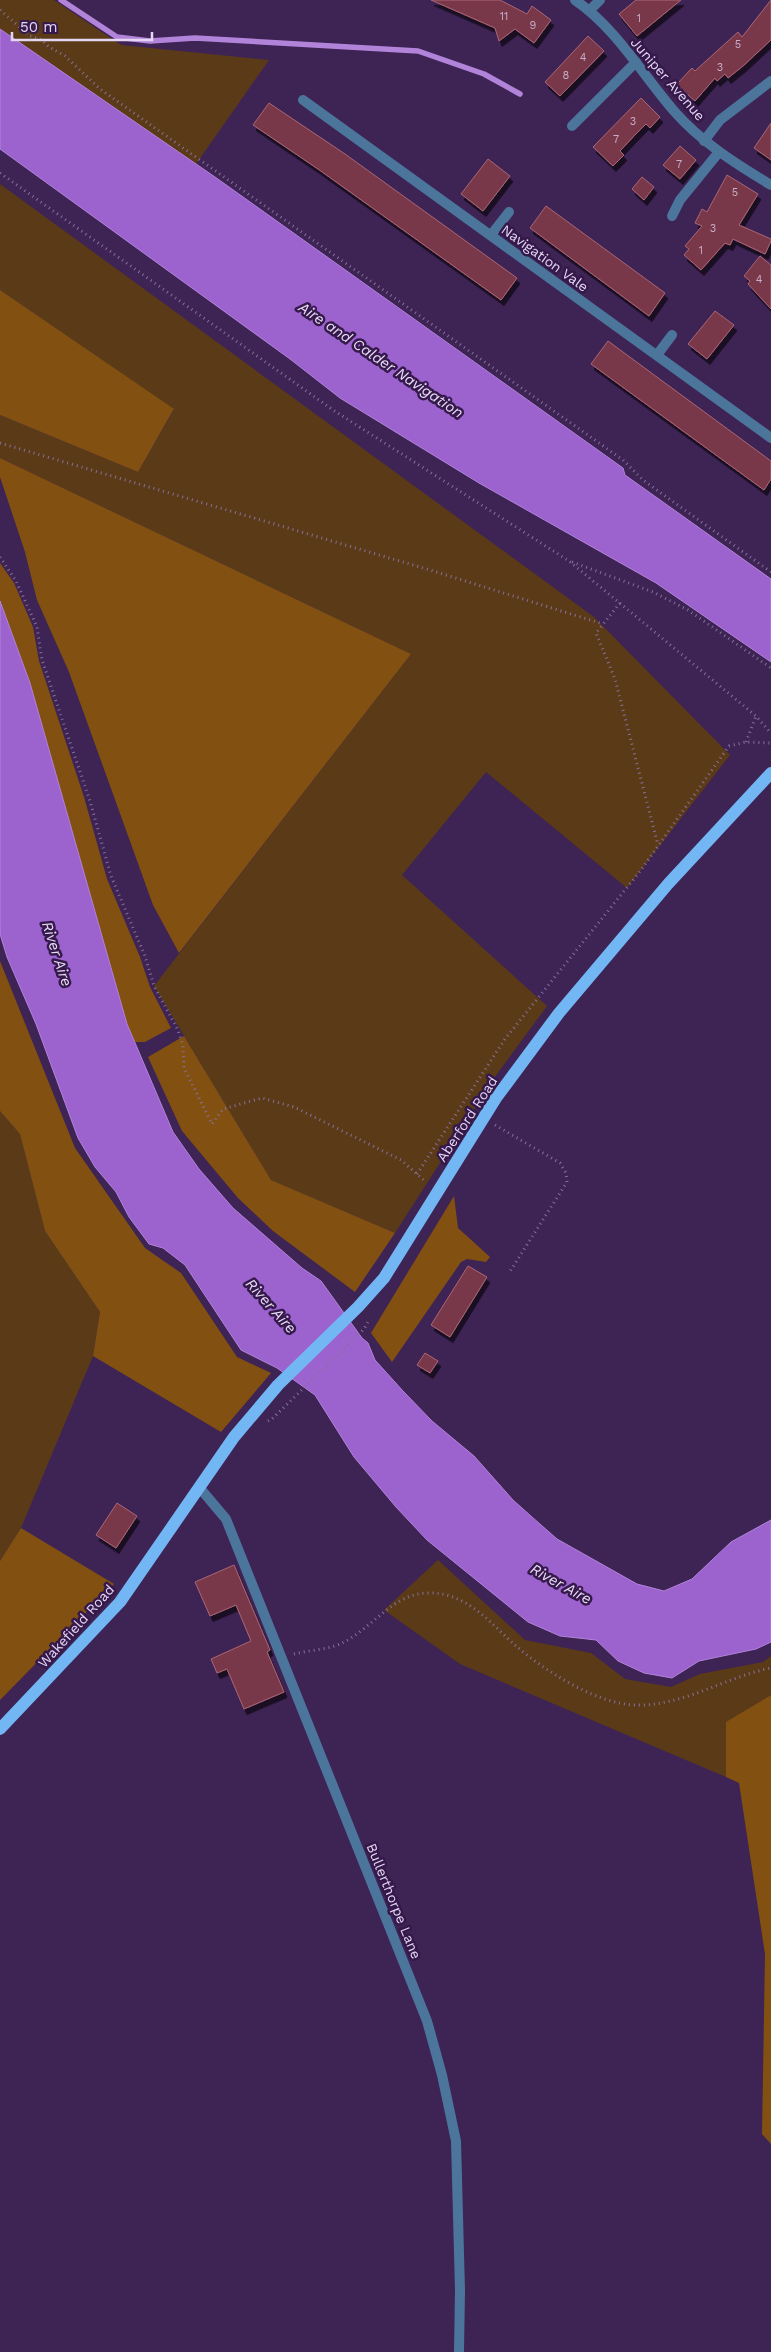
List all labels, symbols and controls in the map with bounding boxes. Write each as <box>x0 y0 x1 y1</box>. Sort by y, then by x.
scale bar <box>12 10 152 42</box>
house number: 11 <box>500 10 508 23</box>
house number: 1 <box>637 12 641 25</box>
text: 50 m <box>20 18 57 36</box>
house number: 9 <box>530 19 537 32</box>
street label: Juniper Avenue <box>628 34 708 124</box>
house number: 5 <box>735 38 741 51</box>
house number: 4 <box>580 51 587 64</box>
house number: 3 <box>717 61 723 74</box>
house number: 8 <box>563 69 570 82</box>
house number: 3 <box>630 115 636 128</box>
house number: 7 <box>613 133 619 146</box>
house number: 7 <box>676 158 682 171</box>
house number: 5 <box>732 186 738 199</box>
street label: Navigation Vale <box>498 221 592 295</box>
house number: 3 <box>710 222 716 235</box>
house number: 1 <box>699 244 703 257</box>
house number: 4 <box>756 273 763 286</box>
water label: Aire and Calder Navigation <box>294 298 467 422</box>
water label: River Aire <box>38 919 76 989</box>
street label: Aberford Road <box>433 1073 501 1165</box>
water label: River Aire <box>242 1275 300 1337</box>
water label: River Aire <box>527 1560 595 1608</box>
street label: Wakefield Road <box>35 1581 117 1671</box>
street label: Bullerthorpe Lane <box>364 1841 424 1961</box>

